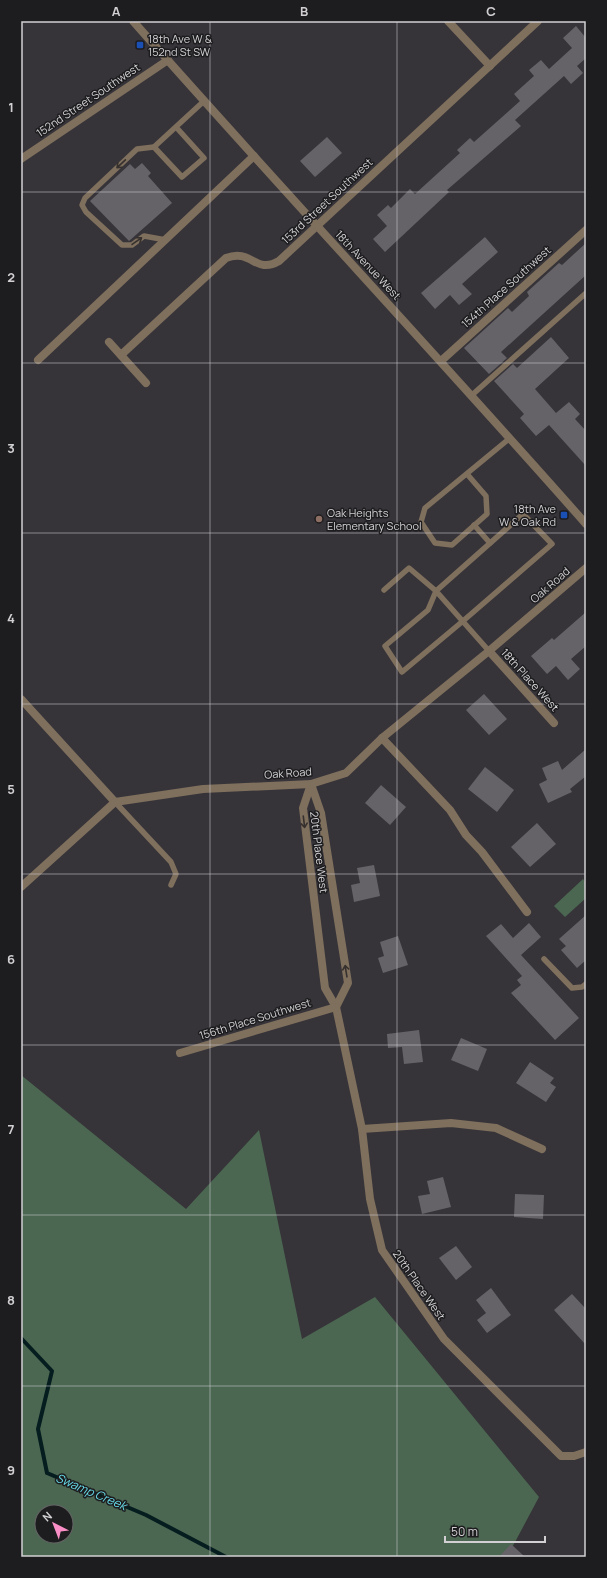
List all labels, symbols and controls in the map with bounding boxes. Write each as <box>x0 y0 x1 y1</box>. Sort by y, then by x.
text: A <box>112 2 121 20</box>
text: B <box>300 2 308 20</box>
text: C <box>486 2 496 20</box>
place label: 18th Ave W & 152nd St SW <box>148 31 213 59</box>
marker: 18th Ave W & 152nd St SW <box>135 40 145 50</box>
street label: 152nd Street Southwest <box>33 59 142 140</box>
text: 1 <box>8 98 14 116</box>
street label: 153rd Street Southwest <box>278 154 375 247</box>
one-way arrow <box>116 159 126 169</box>
street label: 18th Avenue West <box>332 227 405 303</box>
one-way arrow <box>131 237 142 245</box>
street label: 154th Place Southwest <box>458 242 554 331</box>
text: 2 <box>7 268 15 286</box>
text: 3 <box>7 439 15 457</box>
place label: 18th Ave W & Oak Rd <box>499 501 557 529</box>
place label: Oak Heights Elementary School <box>327 505 422 533</box>
marker: 18th Ave W & Oak Rd <box>559 510 569 520</box>
marker: Oak Heights Elementary School <box>314 514 324 524</box>
street label: Oak Road <box>527 563 573 606</box>
text: 4 <box>7 609 15 627</box>
street label: 18th Place West <box>498 645 563 714</box>
street label: Oak Road <box>264 763 312 782</box>
text: 5 <box>7 780 15 798</box>
street label: 20th Place West <box>307 810 332 894</box>
one-way arrow <box>300 815 308 828</box>
text: 6 <box>7 950 15 968</box>
one-way arrow <box>342 965 350 978</box>
street label: 156th Place Southwest <box>197 994 313 1043</box>
text: 7 <box>8 1120 15 1138</box>
street label: 20th Place West <box>390 1247 449 1323</box>
text: 8 <box>7 1291 15 1309</box>
text: 9 <box>7 1461 15 1479</box>
water label: Swamp Creek <box>53 1469 131 1515</box>
north arrow <box>34 1504 74 1544</box>
text: N <box>39 1508 55 1524</box>
scale bar <box>445 1518 545 1544</box>
text: 50 m <box>451 1523 478 1540</box>

